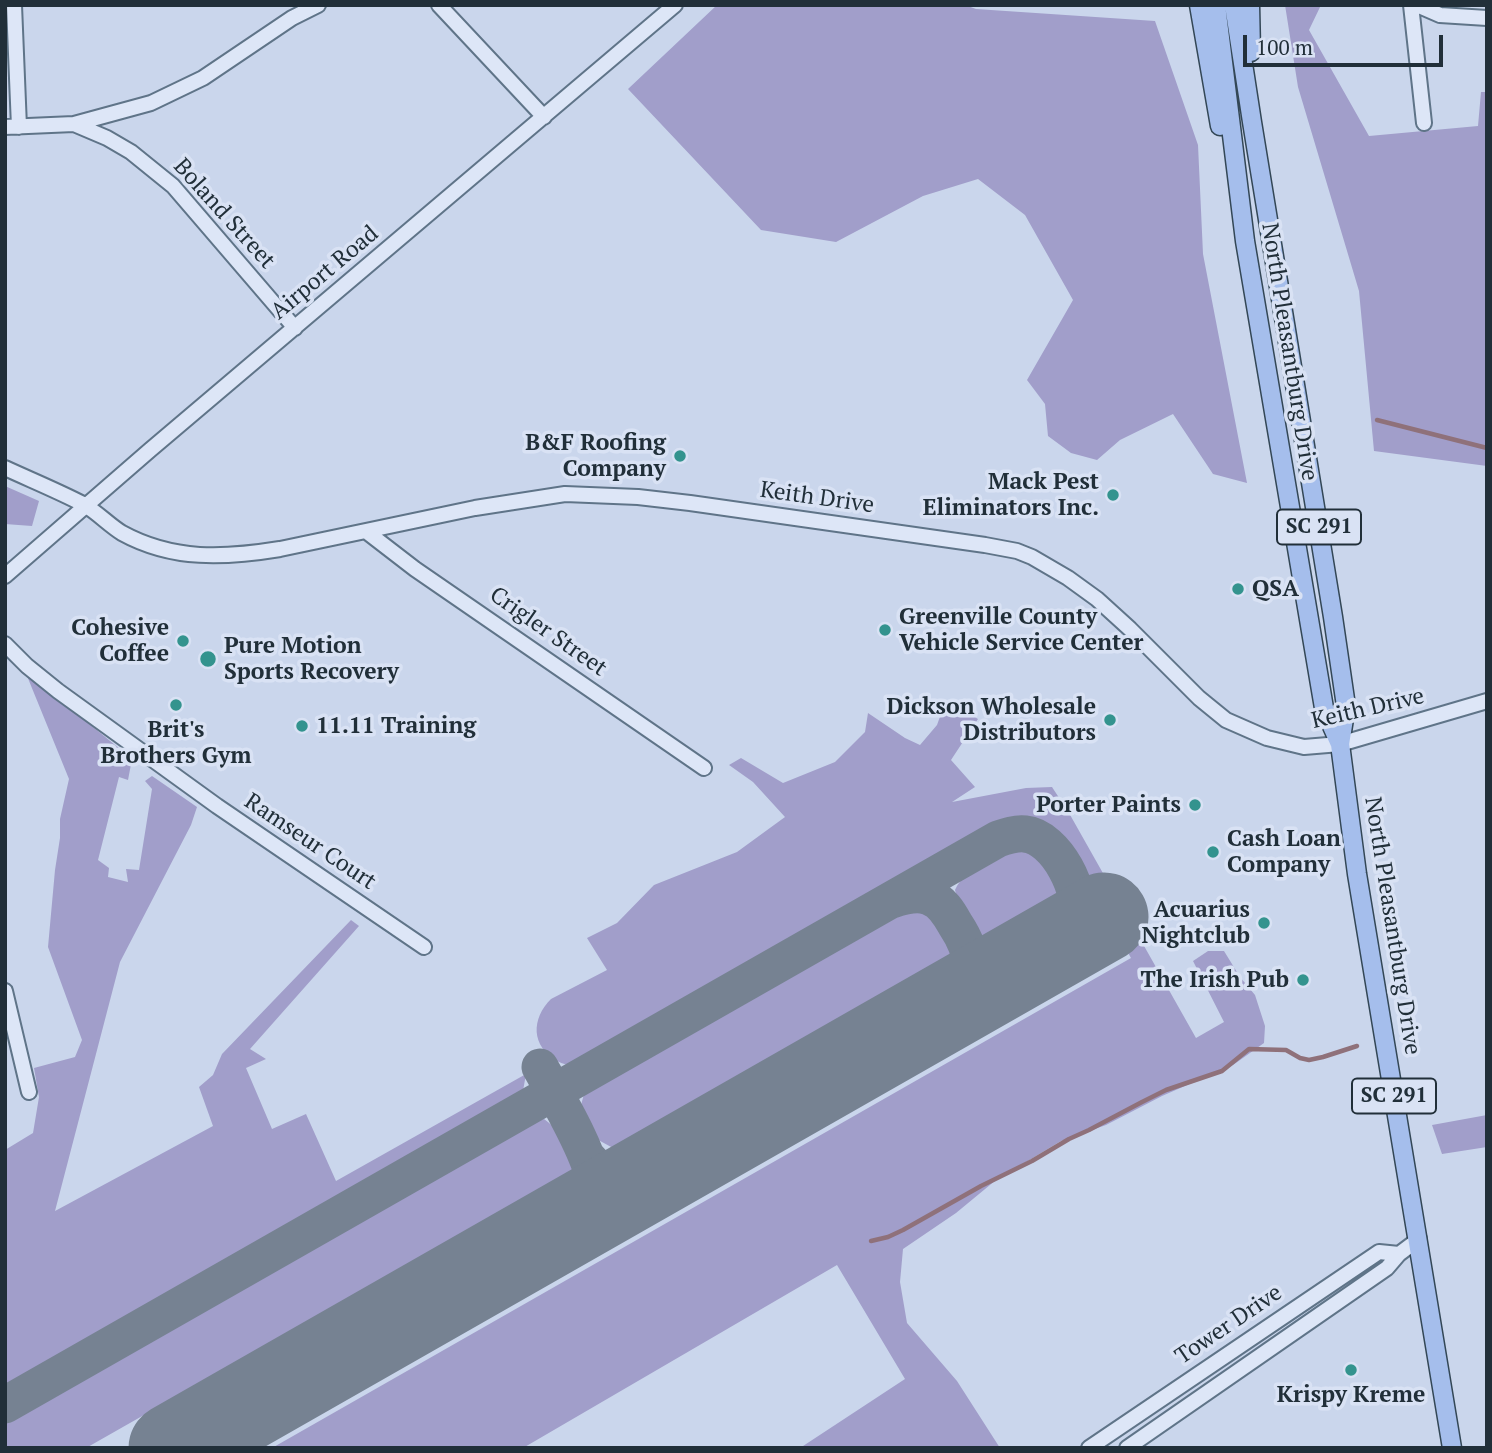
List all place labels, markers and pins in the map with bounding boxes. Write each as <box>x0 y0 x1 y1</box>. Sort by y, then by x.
place label: B&F Roofing Company <box>525 429 666 483</box>
marker: B&F Roofing Company <box>672 448 688 464</box>
place label: Mack Pest Eliminators Inc. <box>923 468 1099 522</box>
marker: Mack Pest Eliminators Inc. <box>1105 487 1121 503</box>
place label: QSA <box>1252 575 1299 603</box>
marker: QSA <box>1230 581 1246 597</box>
place label: Greenville County Vehicle Service Center <box>899 603 1143 657</box>
place label: Cohesive Coffee <box>71 614 169 668</box>
marker: Greenville County Vehicle Service Center <box>877 622 893 638</box>
place label: Pure Motion Sports Recovery <box>224 632 399 686</box>
marker: Cohesive Coffee <box>175 633 191 649</box>
marker: Pure Motion Sports Recovery <box>198 649 218 669</box>
place label: Dickson Wholesale Distributors <box>886 693 1096 747</box>
marker: Brit's Brothers Gym <box>168 697 184 713</box>
place label: 11.11 Training <box>316 712 476 740</box>
marker: Dickson Wholesale Distributors <box>1102 712 1118 728</box>
place label: Brit's Brothers Gym <box>101 716 251 770</box>
marker: 11.11 Training <box>294 718 310 734</box>
place label: Porter Paints <box>1036 791 1181 819</box>
marker: Porter Paints <box>1187 797 1203 813</box>
place label: Cash Loan Company <box>1227 825 1341 879</box>
marker: Cash Loan Company <box>1205 844 1221 860</box>
place label: Acuarius Nightclub <box>1141 896 1250 950</box>
marker: Acuarius Nightclub <box>1256 915 1272 931</box>
place label: The Irish Pub <box>1141 966 1289 994</box>
marker: The Irish Pub <box>1295 972 1311 988</box>
marker: Krispy Kreme <box>1343 1362 1359 1378</box>
place label: Krispy Kreme <box>1277 1381 1425 1409</box>

